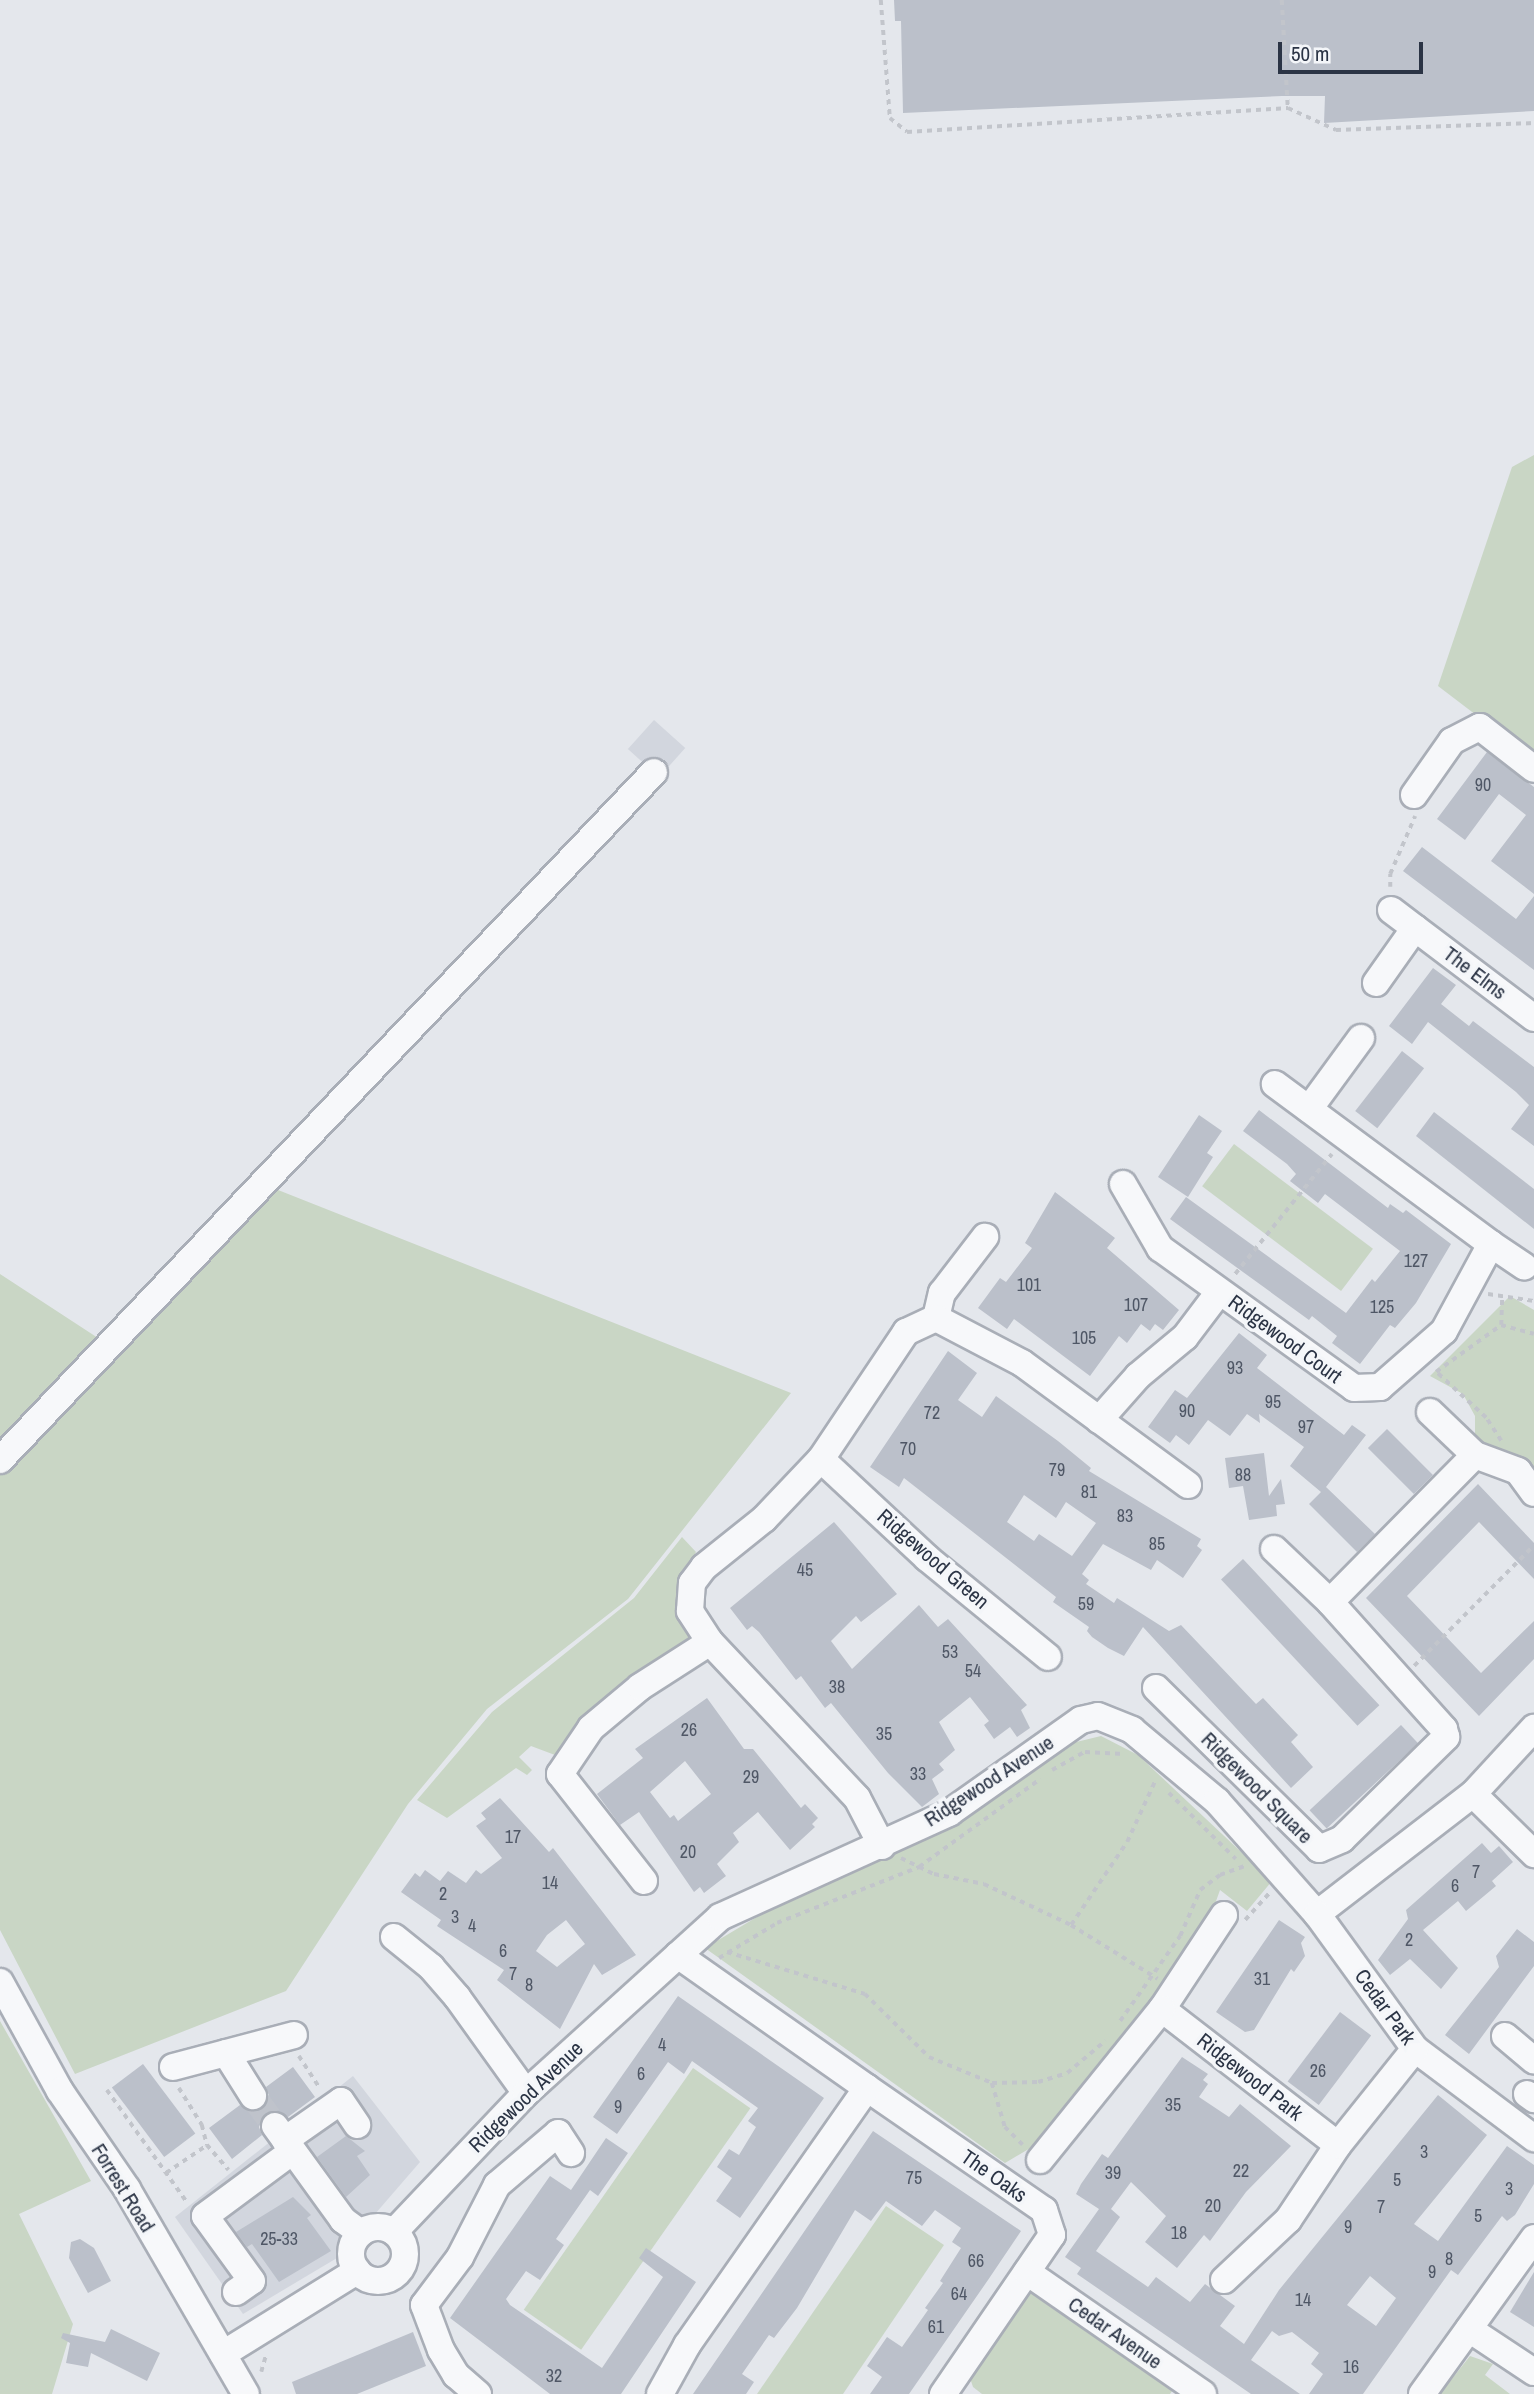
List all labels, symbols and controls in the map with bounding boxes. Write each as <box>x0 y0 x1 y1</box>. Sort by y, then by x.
scale bar <box>1282 28 1427 72</box>
text: 50 m <box>1291 39 1329 68</box>
house number: 90 <box>1475 774 1491 796</box>
street label: The Elms <box>1438 941 1512 1005</box>
house number: 127 <box>1404 1250 1428 1272</box>
house number: 101 <box>1017 1274 1041 1296</box>
street label: Ridgewood Court <box>1223 1289 1347 1389</box>
house number: 107 <box>1124 1294 1148 1316</box>
house number: 125 <box>1370 1296 1394 1318</box>
house number: 105 <box>1072 1327 1096 1349</box>
house number: 93 <box>1227 1357 1243 1379</box>
house number: 95 <box>1265 1391 1281 1413</box>
house number: 90 <box>1179 1400 1195 1422</box>
house number: 72 <box>924 1402 940 1424</box>
house number: 97 <box>1298 1416 1314 1438</box>
house number: 70 <box>900 1438 916 1460</box>
house number: 79 <box>1049 1459 1065 1481</box>
house number: 88 <box>1235 1464 1251 1486</box>
house number: 81 <box>1081 1481 1097 1503</box>
street label: Ridgewood Green <box>872 1504 994 1614</box>
house number: 83 <box>1117 1505 1133 1527</box>
house number: 85 <box>1149 1533 1165 1555</box>
house number: 45 <box>797 1559 813 1581</box>
house number: 59 <box>1078 1593 1094 1615</box>
house number: 53 <box>942 1641 958 1663</box>
house number: 54 <box>965 1660 981 1682</box>
house number: 38 <box>829 1676 845 1698</box>
house number: 26 <box>681 1719 697 1741</box>
house number: 35 <box>876 1723 892 1745</box>
street label: Ridgewood Square <box>1196 1727 1318 1849</box>
street label: Ridgewood Avenue <box>919 1730 1059 1832</box>
house number: 33 <box>910 1763 926 1785</box>
house number: 29 <box>743 1766 759 1788</box>
house number: 17 <box>505 1826 521 1848</box>
house number: 20 <box>680 1841 696 1863</box>
house number: 7 <box>1472 1861 1480 1883</box>
house number: 14 <box>542 1872 558 1894</box>
house number: 6 <box>1451 1875 1459 1897</box>
house number: 2 <box>439 1883 447 1905</box>
house number: 3 <box>451 1906 459 1928</box>
house number: 4 <box>468 1915 476 1937</box>
house number: 2 <box>1405 1929 1413 1951</box>
house number: 6 <box>499 1940 507 1962</box>
house number: 7 <box>509 1963 517 1985</box>
street label: Cedar Park <box>1349 1964 1421 2050</box>
house number: 31 <box>1254 1968 1270 1990</box>
house number: 8 <box>525 1974 533 1996</box>
street label: Ridgewood Park <box>1192 2028 1308 2126</box>
house number: 4 <box>658 2034 666 2056</box>
street label: Ridgewood Avenue <box>463 2036 589 2158</box>
house number: 26 <box>1310 2060 1326 2082</box>
house number: 6 <box>637 2063 645 2085</box>
house number: 35 <box>1165 2094 1181 2116</box>
house number: 9 <box>614 2096 622 2118</box>
street label: Forrest Road <box>86 2139 160 2237</box>
house number: 3 <box>1420 2141 1428 2163</box>
street label: The Oaks <box>956 2144 1032 2208</box>
house number: 22 <box>1233 2160 1249 2182</box>
house number: 39 <box>1105 2162 1121 2184</box>
house number: 75 <box>906 2167 922 2189</box>
house number: 5 <box>1393 2169 1401 2191</box>
house number: 3 <box>1505 2178 1513 2200</box>
house number: 20 <box>1205 2195 1221 2217</box>
house number: 7 <box>1377 2196 1385 2218</box>
house number: 5 <box>1474 2205 1482 2227</box>
house number: 9 <box>1344 2216 1352 2238</box>
house number: 18 <box>1171 2222 1187 2244</box>
house number: 25-33 <box>260 2228 298 2250</box>
house number: 8 <box>1445 2248 1453 2270</box>
house number: 66 <box>968 2250 984 2272</box>
house number: 9 <box>1428 2261 1436 2283</box>
house number: 64 <box>951 2283 967 2305</box>
house number: 14 <box>1295 2289 1311 2311</box>
street label: Cedar Avenue <box>1063 2291 1167 2375</box>
house number: 61 <box>928 2316 944 2338</box>
house number: 16 <box>1343 2356 1359 2378</box>
house number: 32 <box>546 2365 562 2387</box>

